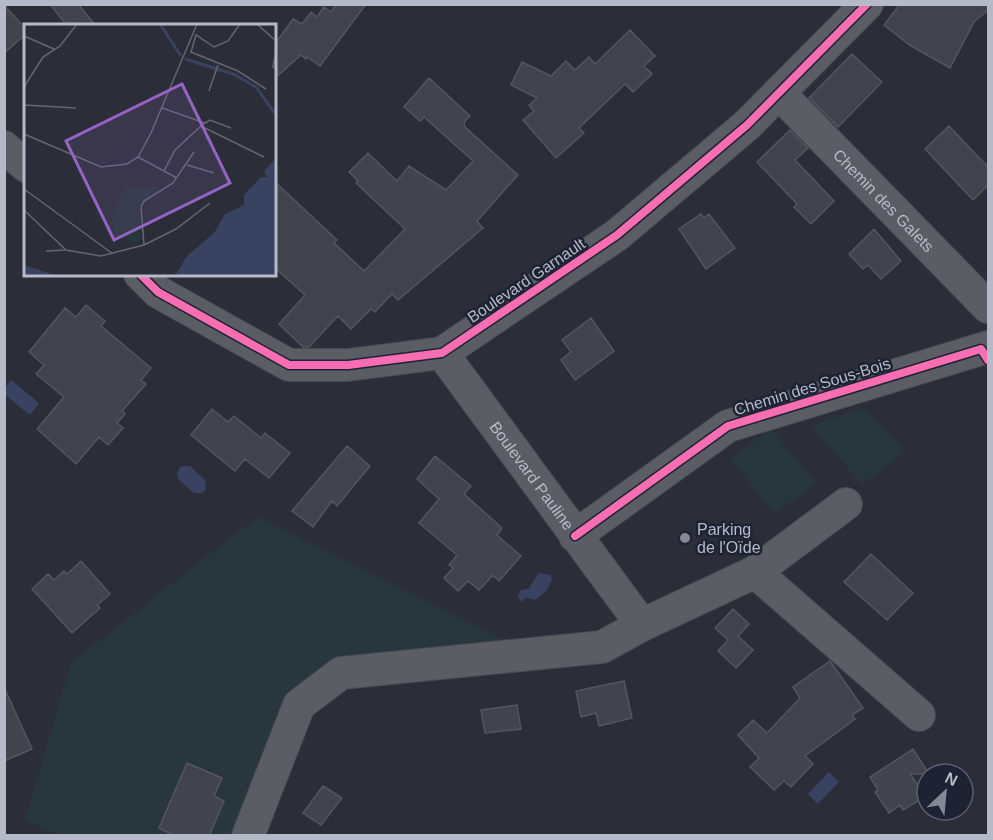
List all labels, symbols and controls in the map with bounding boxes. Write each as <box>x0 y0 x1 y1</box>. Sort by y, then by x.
inset map <box>24 24 276 276</box>
street label: Chemin des Galets <box>830 146 937 255</box>
street label: Boulevard Garnault <box>464 235 589 326</box>
street label: Chemin des Sous-Bois <box>732 355 892 418</box>
street label: Boulevard Pauline <box>486 418 577 533</box>
place label: Parking de l'Oïde <box>697 521 761 556</box>
marker: Parking de l'Oïde <box>678 531 692 545</box>
north arrow <box>915 762 975 822</box>
text: N <box>942 769 960 789</box>

